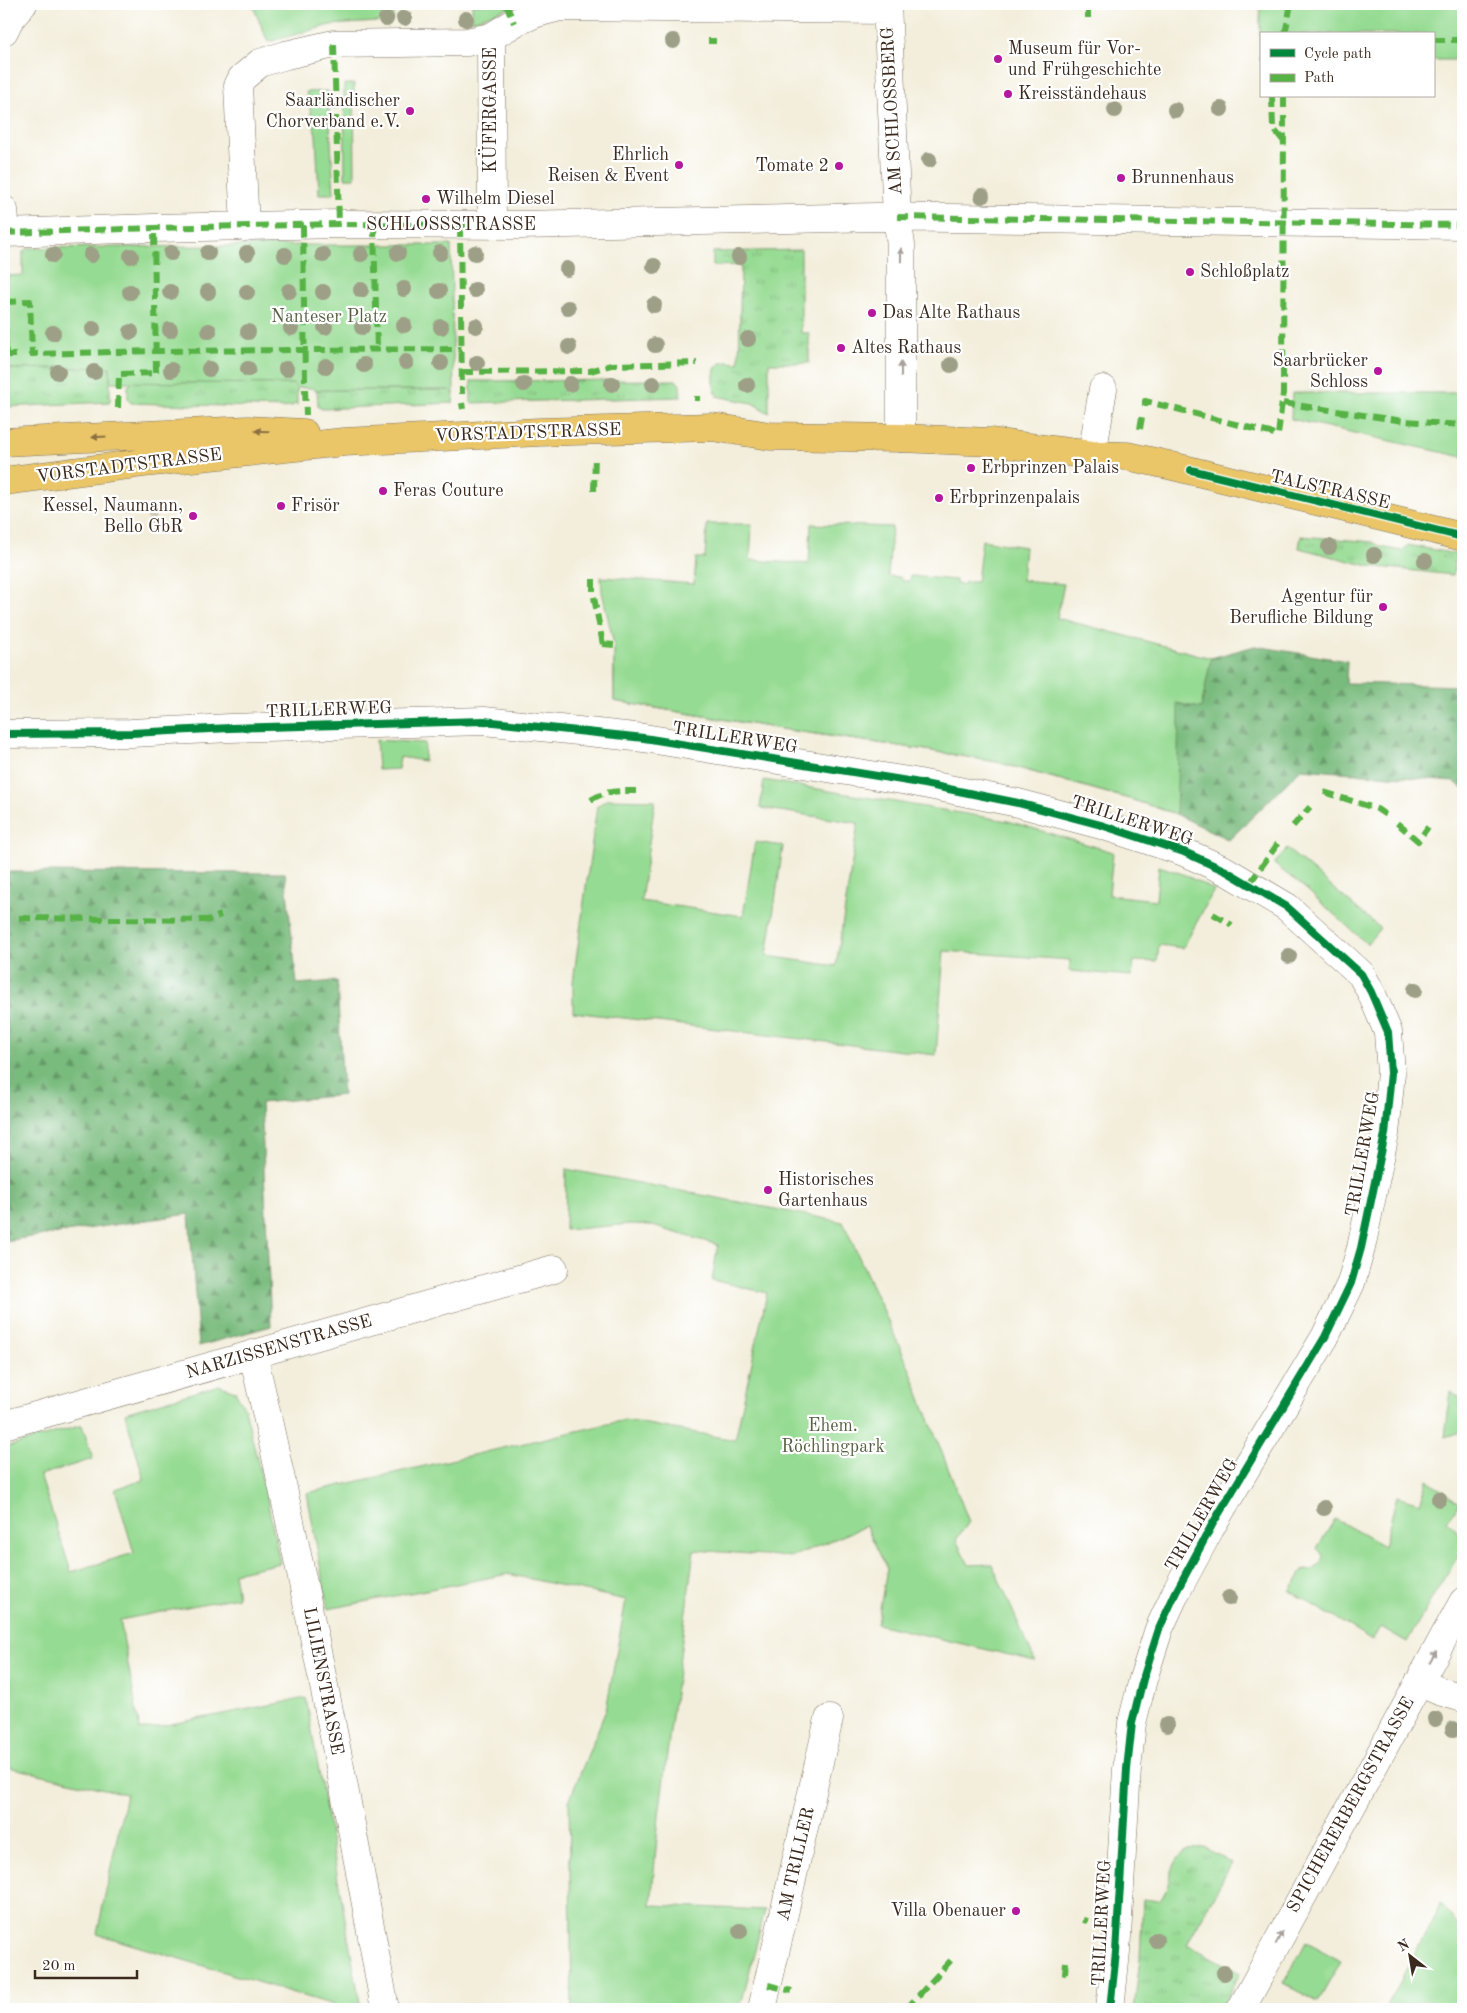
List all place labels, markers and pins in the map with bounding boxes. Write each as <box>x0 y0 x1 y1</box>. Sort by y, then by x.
place label: Museum für Vor- und Frühgeschichte <box>1008 40 1161 79</box>
marker: Museum für Vor- und Frühgeschichte <box>992 53 1004 65</box>
place label: Kreisständehaus <box>1018 85 1147 103</box>
marker: Kreisständehaus <box>1002 88 1014 100</box>
place label: Saarländischer Chorverband e.V. <box>266 92 401 131</box>
marker: Saarländischer Chorverband e.V. <box>404 105 416 117</box>
place label: Ehrlich Reisen & Event <box>548 146 669 185</box>
place label: Tomate 2 <box>755 157 829 175</box>
marker: Ehrlich Reisen & Event <box>673 159 685 171</box>
marker: Tomate 2 <box>833 160 845 172</box>
place label: Brunnenhaus <box>1131 169 1234 187</box>
marker: Brunnenhaus <box>1115 172 1127 184</box>
place label: Wilhelm Diesel <box>436 190 555 208</box>
marker: Wilhelm Diesel <box>420 193 432 205</box>
place label: Schloßplatz <box>1200 263 1289 281</box>
marker: Schloßplatz <box>1184 266 1196 278</box>
place label: Das Alte Rathaus <box>882 304 1020 322</box>
marker: Das Alte Rathaus <box>866 307 878 319</box>
place label: Altes Rathaus <box>851 339 961 357</box>
marker: Altes Rathaus <box>835 342 847 354</box>
place label: Saarbrücker Schloss <box>1273 352 1369 391</box>
marker: Saarbrücker Schloss <box>1372 365 1384 377</box>
place label: Erbprinzen Palais <box>981 459 1119 477</box>
marker: Erbprinzen Palais <box>965 462 977 474</box>
place label: Feras Couture <box>393 482 503 500</box>
marker: Feras Couture <box>377 485 389 497</box>
place label: Erbprinzenpalais <box>949 489 1080 507</box>
marker: Erbprinzenpalais <box>933 492 945 504</box>
place label: Kessel, Naumann, Bello GbR <box>42 497 183 536</box>
place label: Frisör <box>291 497 340 515</box>
marker: Frisör <box>275 500 287 512</box>
marker: Kessel, Naumann, Bello GbR <box>187 510 199 522</box>
place label: Agentur für Berufliche Bildung <box>1229 588 1374 627</box>
marker: Agentur für Berufliche Bildung <box>1377 601 1389 613</box>
place label: Historisches Gartenhaus <box>778 1171 874 1210</box>
marker: Historisches Gartenhaus <box>762 1184 774 1196</box>
place label: Villa Obenauer <box>890 1902 1007 1920</box>
marker: Villa Obenauer <box>1010 1905 1022 1917</box>

